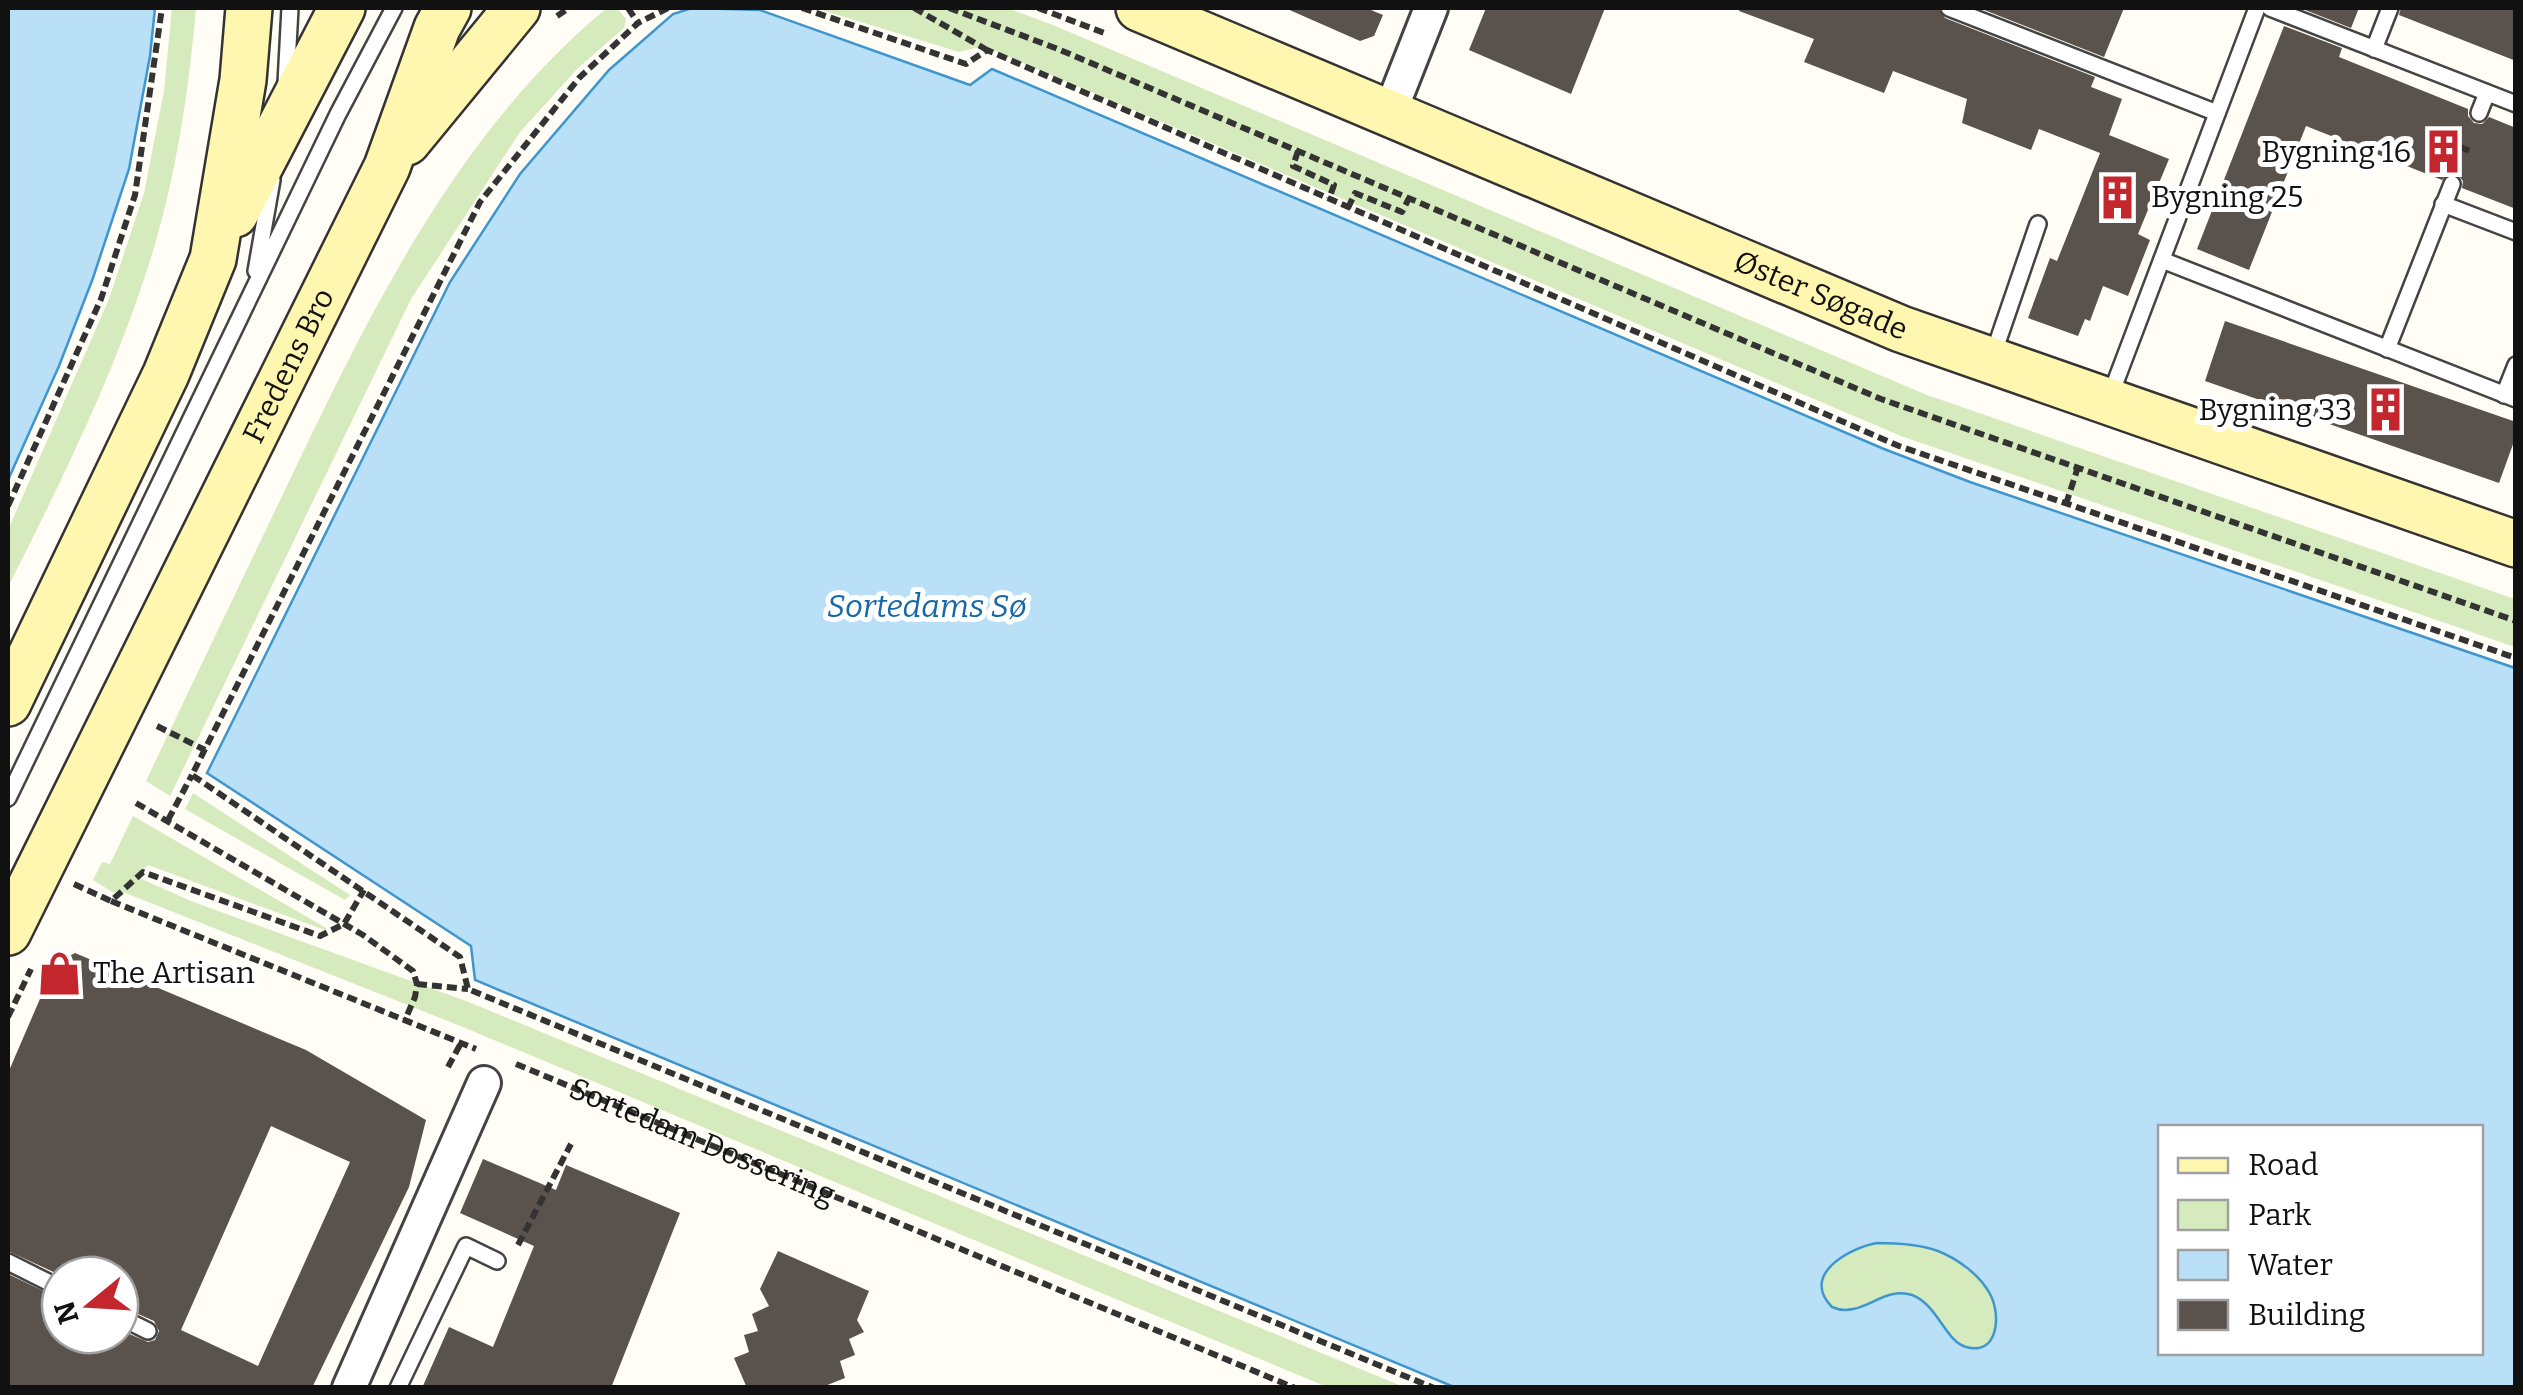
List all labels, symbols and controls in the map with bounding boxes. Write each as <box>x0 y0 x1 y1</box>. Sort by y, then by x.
building icon: Bygning 16 <box>2420 128 2468 176</box>
place label: Bygning 16 <box>2261 134 2411 170</box>
building icon: Bygning 25 <box>2094 173 2142 221</box>
place label: Bygning 25 <box>2151 179 2303 215</box>
street label: Øster Søgade <box>1729 243 1913 348</box>
street label: Fredens Bro <box>235 283 342 449</box>
building icon: Bygning 33 <box>2361 386 2409 434</box>
place label: Bygning 33 <box>2198 392 2352 428</box>
water label: Sortedams Sø <box>827 587 1027 625</box>
shop icon: The Artisan <box>36 949 84 997</box>
place label: The Artisan <box>93 955 255 991</box>
street label: Sortedam Dossering <box>564 1070 841 1213</box>
legend <box>2158 1125 2483 1355</box>
text: Road <box>2248 1147 2319 1183</box>
text: Park <box>2248 1197 2311 1233</box>
text: Water <box>2248 1247 2333 1283</box>
north arrow <box>40 1255 140 1355</box>
text: N <box>48 1297 86 1328</box>
text: Building <box>2248 1297 2366 1333</box>

